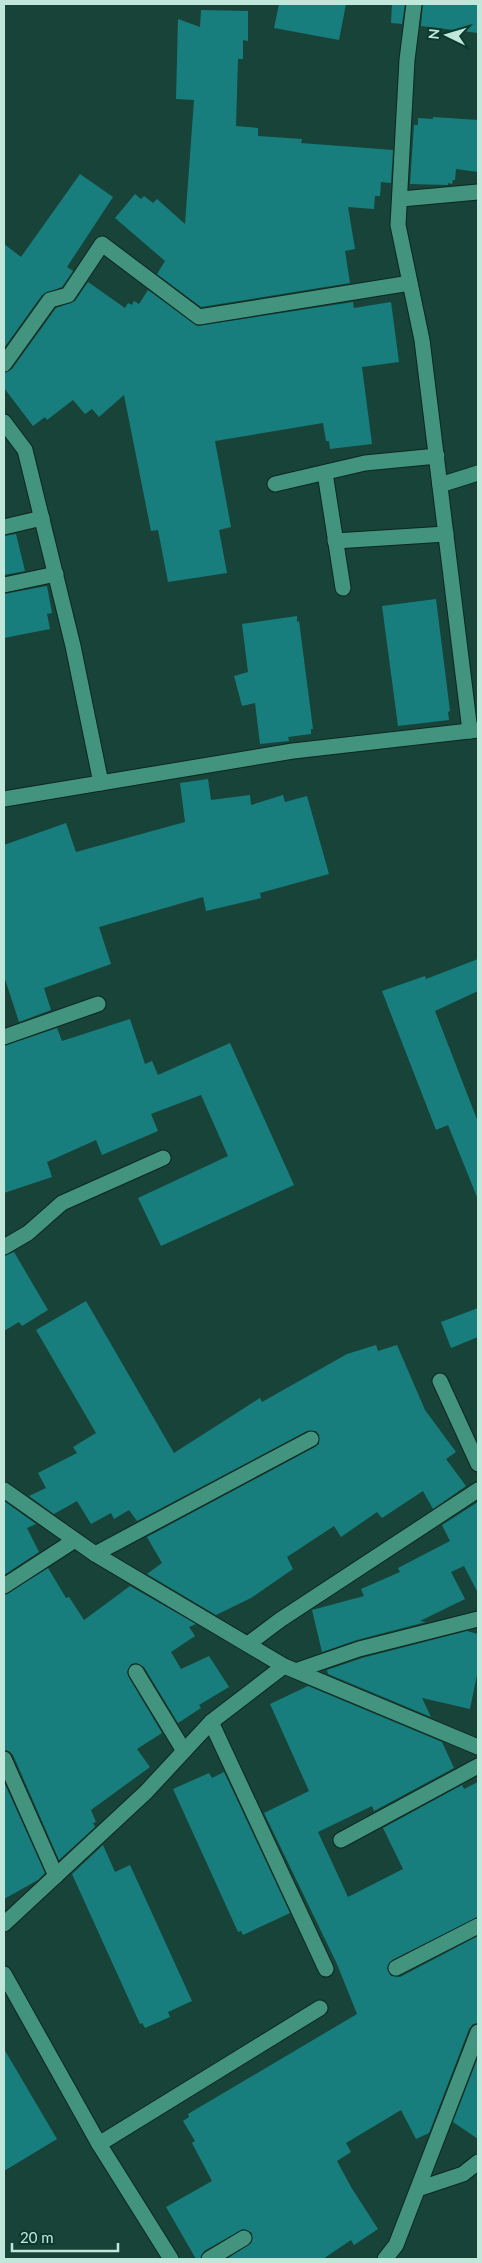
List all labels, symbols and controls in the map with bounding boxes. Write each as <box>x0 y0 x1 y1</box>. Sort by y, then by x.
north arrow <box>422 10 472 60</box>
text: N <box>425 28 442 40</box>
scale bar <box>12 2220 119 2252</box>
text: 20 m <box>20 2228 54 2246</box>

